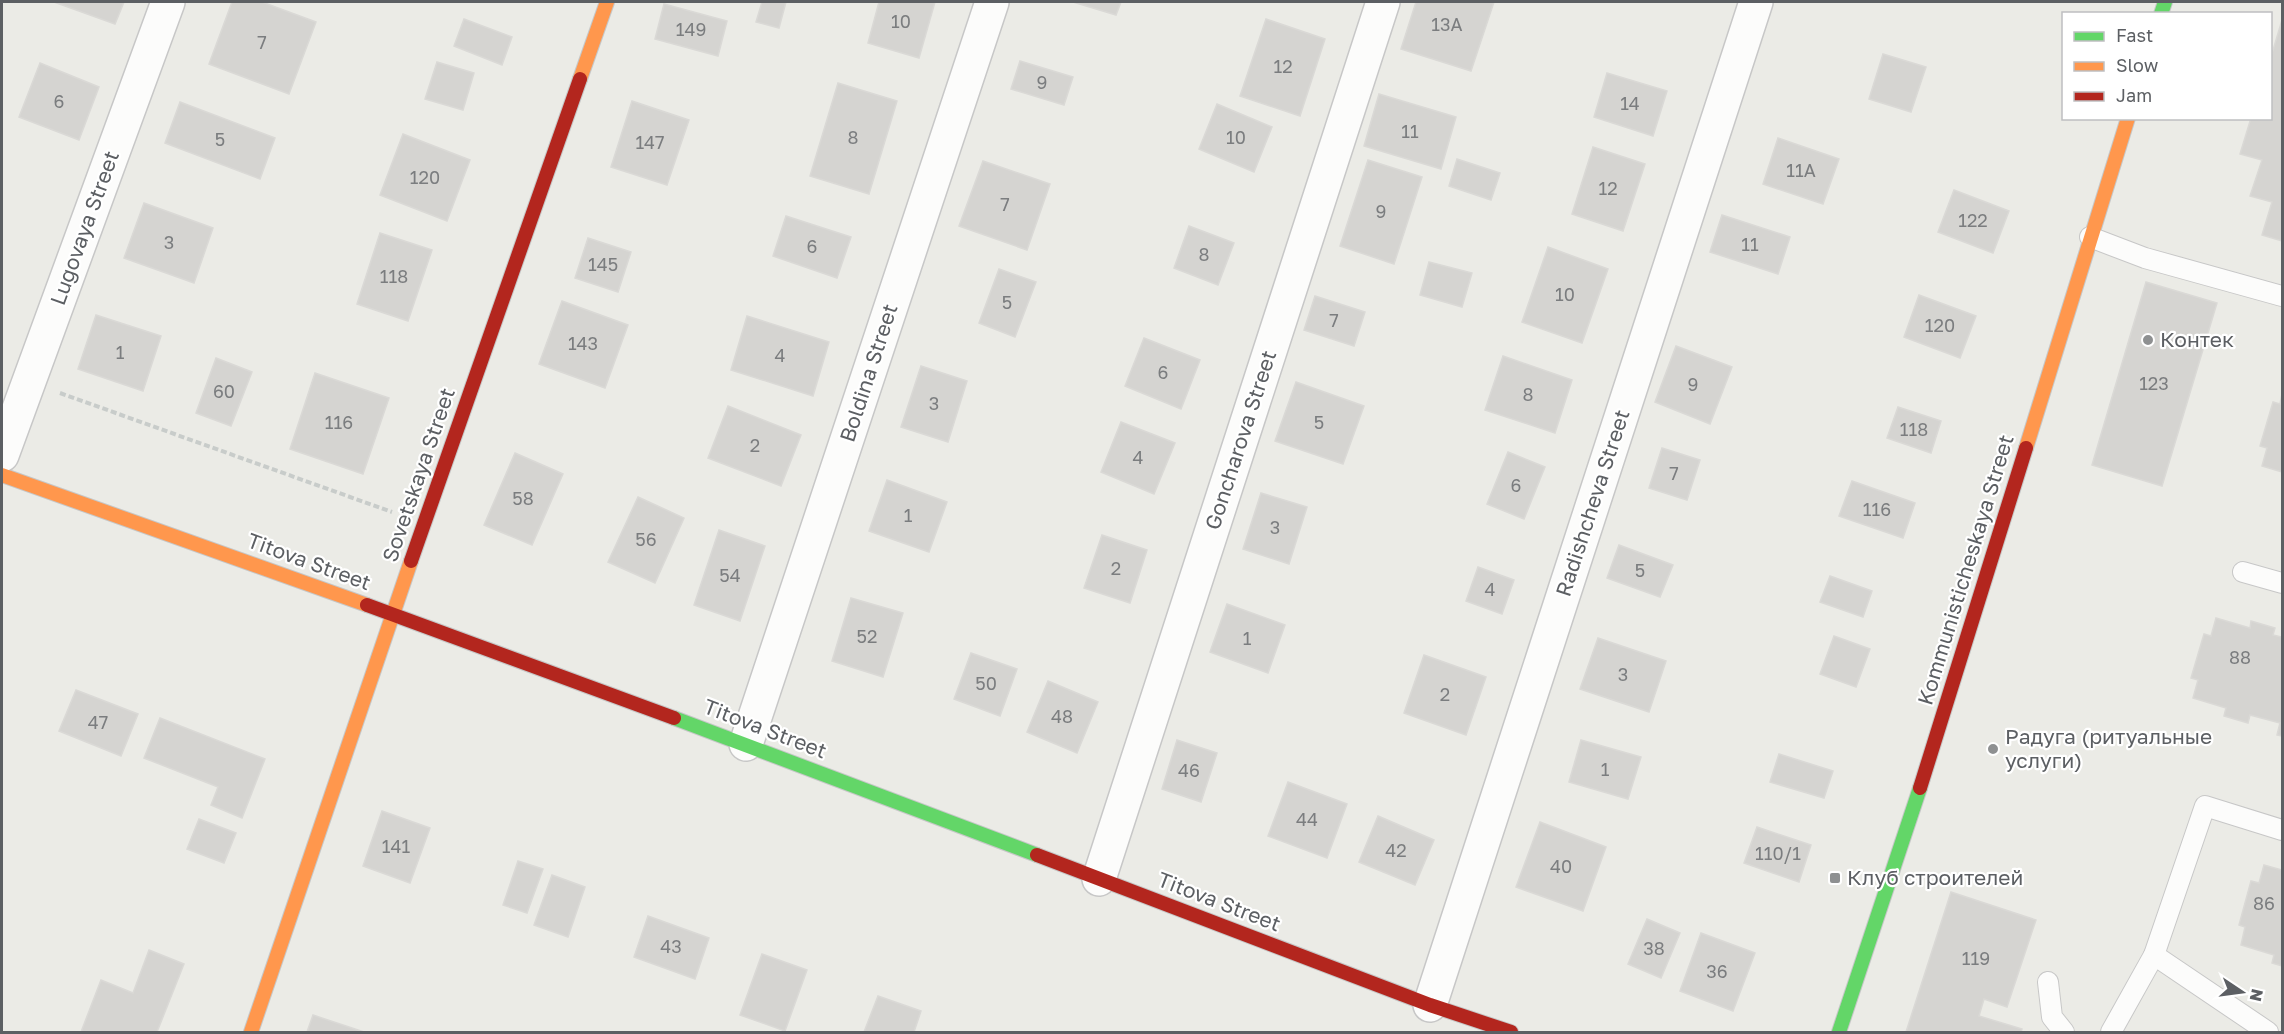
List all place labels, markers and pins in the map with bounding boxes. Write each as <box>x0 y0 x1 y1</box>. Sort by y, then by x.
place label: Контек <box>2160 326 2234 352</box>
marker: Контек <box>2141 333 2155 347</box>
place label: Радуга (ритуальные услуги) <box>2005 723 2212 773</box>
marker: Радуга (ритуальные услуги) <box>1986 742 2000 756</box>
place label: Клуб строителей <box>1847 864 2023 890</box>
marker: Клуб строителей <box>1828 871 1842 885</box>

